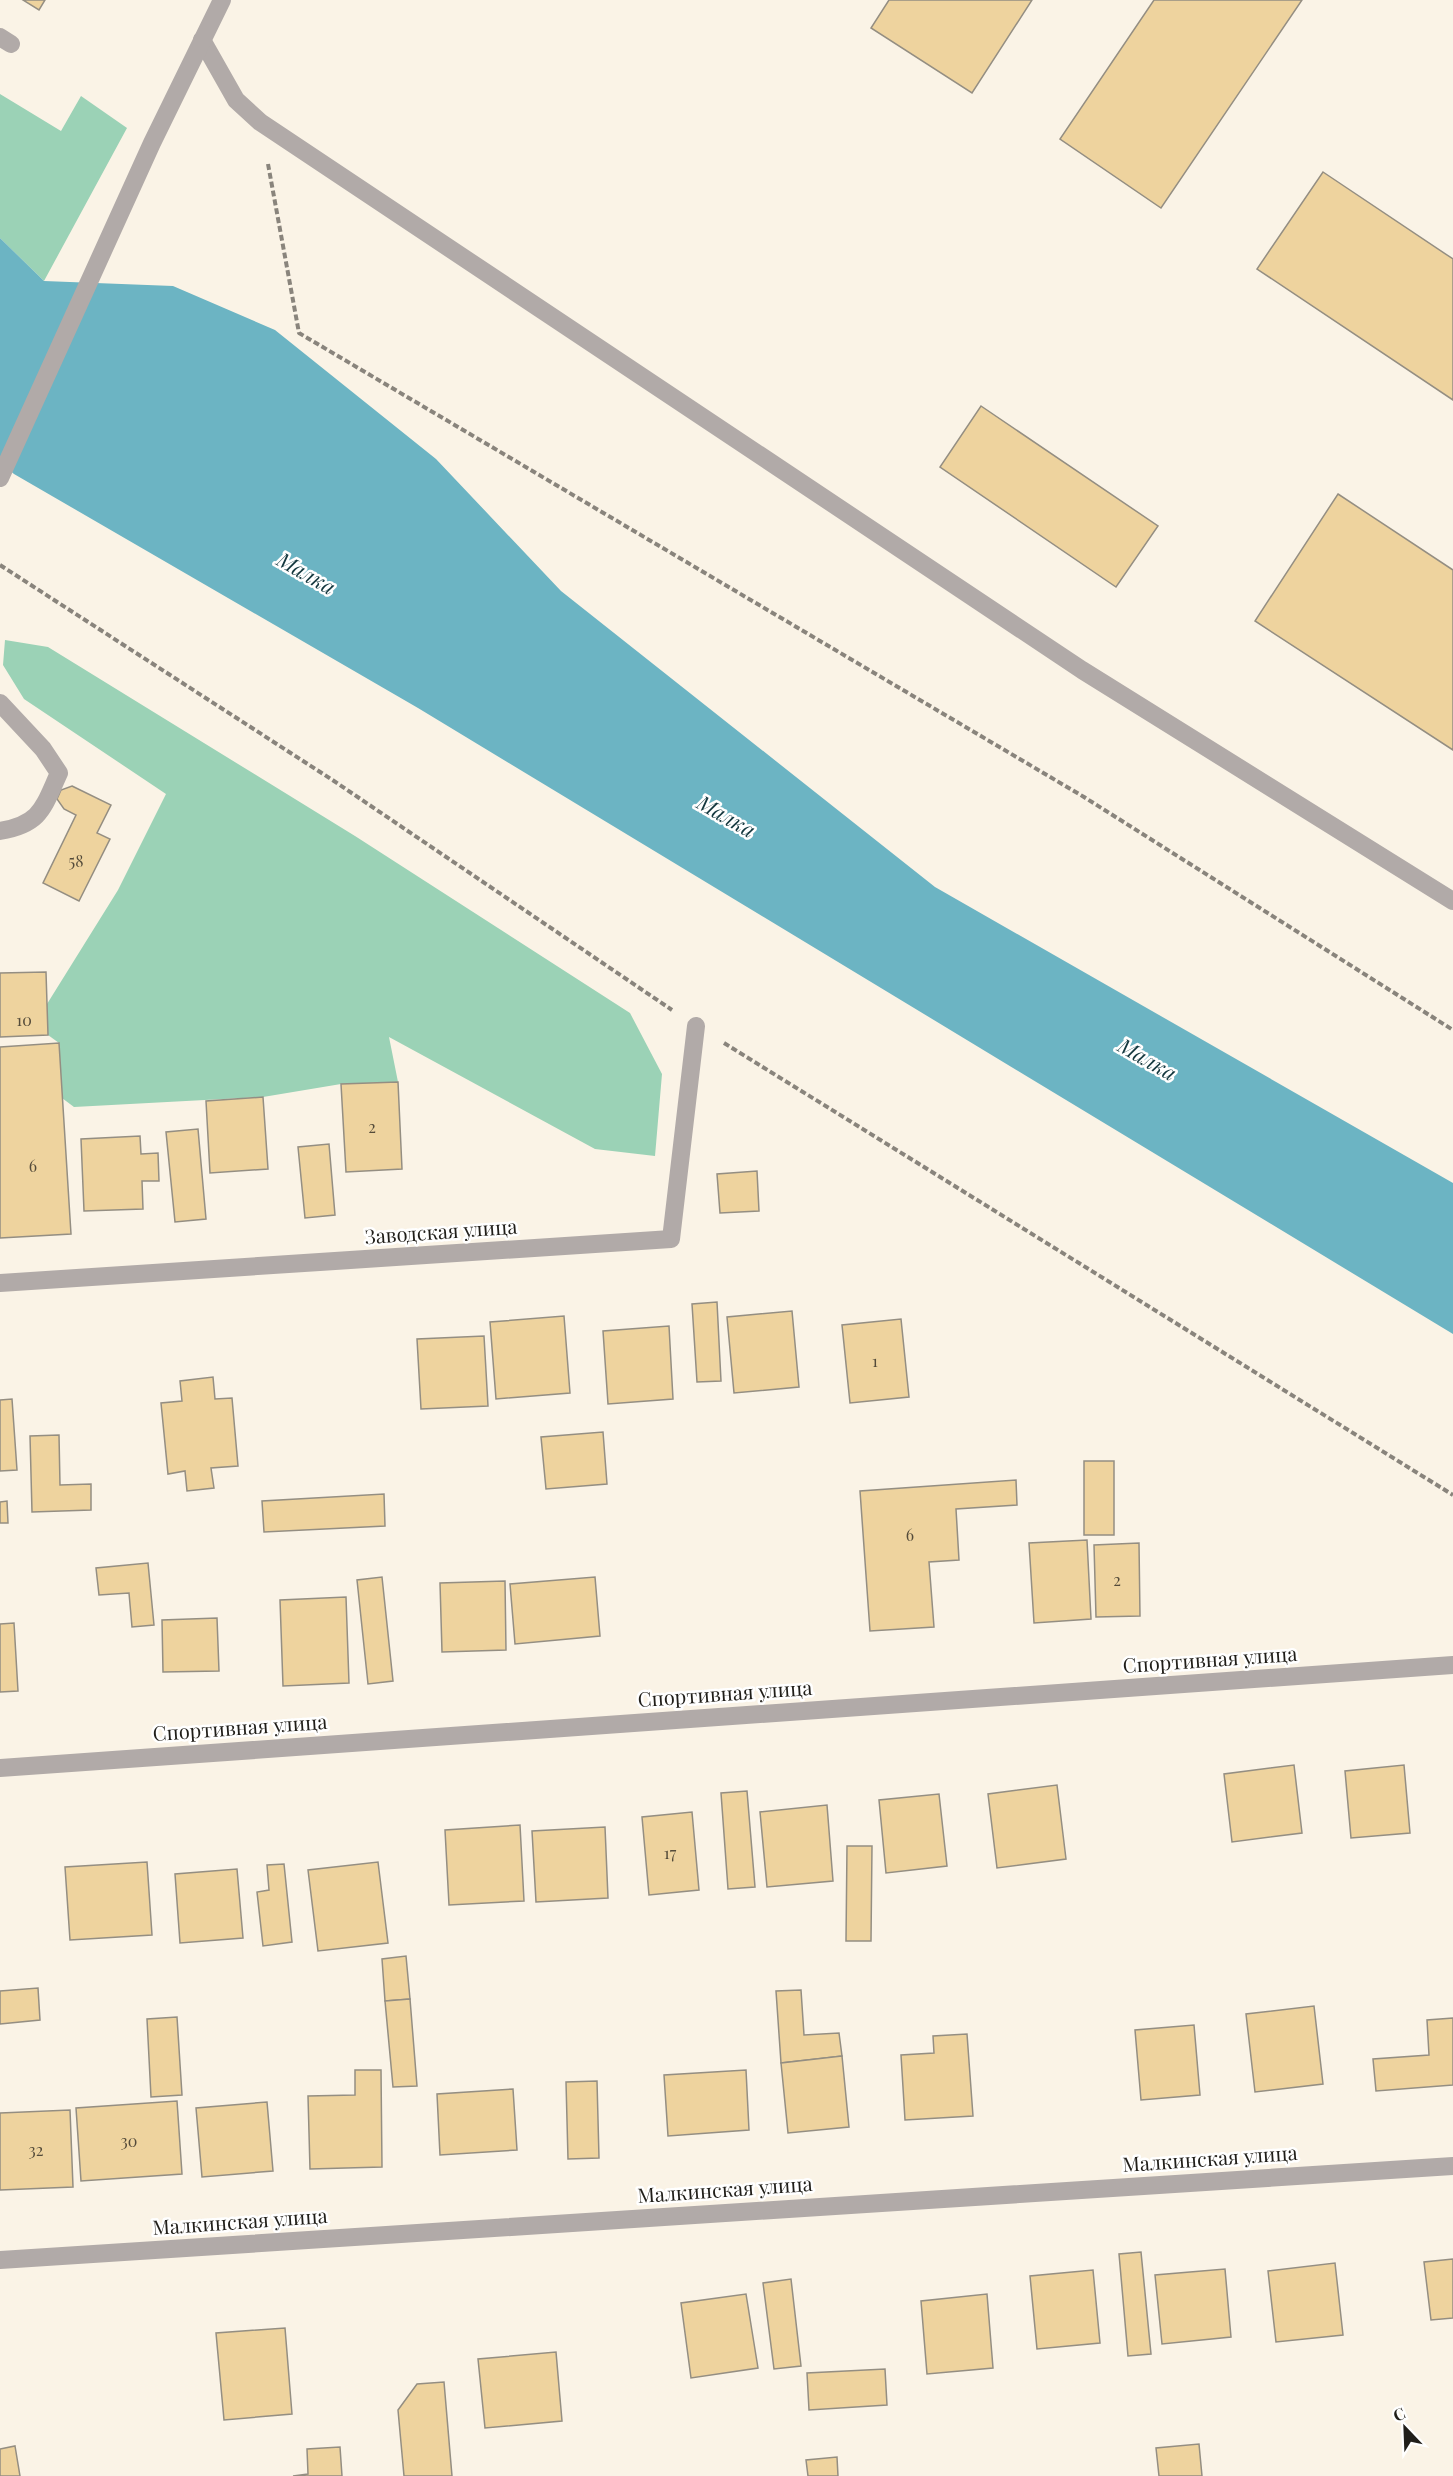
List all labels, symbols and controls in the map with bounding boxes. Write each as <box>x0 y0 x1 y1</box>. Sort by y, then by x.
water label: Малка <box>272 544 341 600</box>
water label: Малка <box>692 787 761 843</box>
house number: 58 <box>69 850 83 871</box>
house number: 10 <box>16 1009 32 1030</box>
water label: Малка <box>1113 1030 1182 1086</box>
house number: 2 <box>368 1116 376 1137</box>
house number: 6 <box>29 1155 37 1176</box>
street label: Заводская улица <box>364 1212 518 1249</box>
house number: 1 <box>872 1350 878 1371</box>
house number: 6 <box>906 1524 914 1545</box>
house number: 2 <box>1113 1569 1121 1590</box>
street label: Спортивная улица <box>1122 1639 1298 1678</box>
street label: Спортивная улица <box>637 1673 813 1712</box>
street label: Спортивная улица <box>152 1707 328 1746</box>
house number: 17 <box>664 1842 677 1863</box>
house number: 30 <box>121 2130 137 2151</box>
street label: Малкинская улица <box>1121 2138 1298 2177</box>
house number: 32 <box>29 2139 43 2160</box>
street label: Малкинская улица <box>636 2169 813 2208</box>
street label: Малкинская улица <box>151 2201 328 2240</box>
north arrow <box>1375 2398 1435 2458</box>
text: С <box>1390 2402 1408 2426</box>

